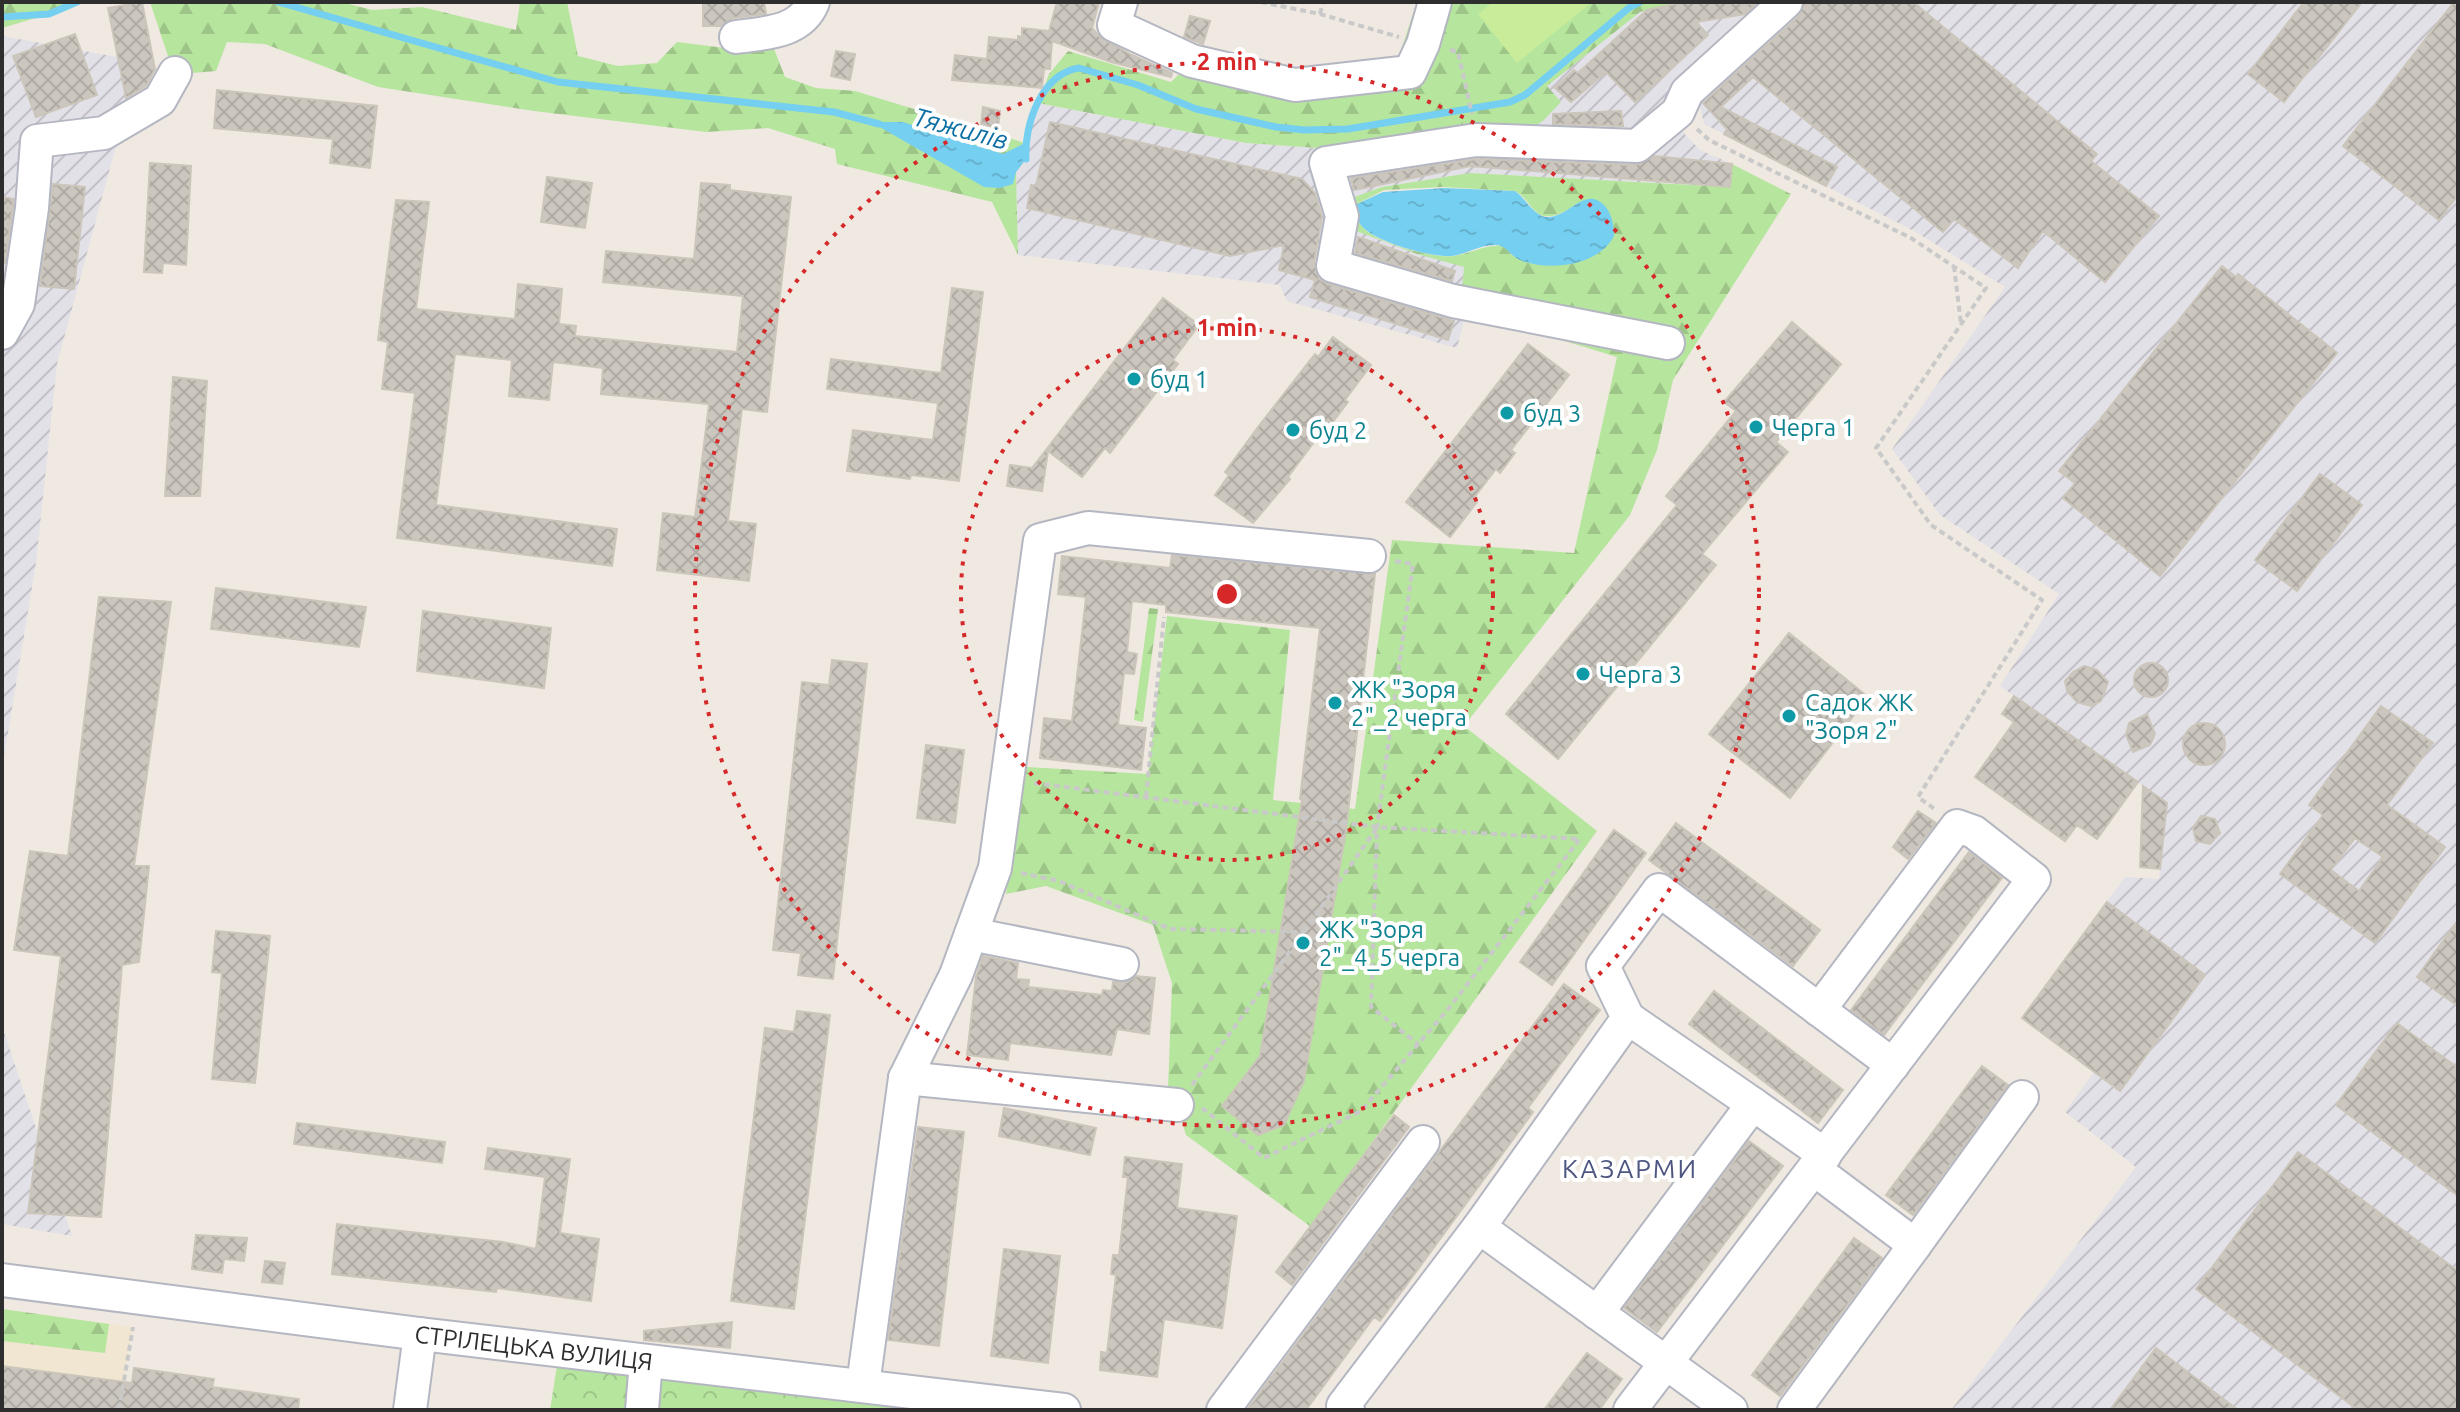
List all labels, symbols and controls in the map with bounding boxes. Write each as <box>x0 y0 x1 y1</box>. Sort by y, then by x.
text: 2 min <box>1197 48 1257 75</box>
water label: Тяжилів <box>911 101 1011 155</box>
text: 1 min <box>1197 314 1257 341</box>
place label: буд 1 <box>1150 366 1208 393</box>
marker: буд 1 <box>1125 370 1143 388</box>
place label: буд 3 <box>1523 400 1581 427</box>
marker: буд 3 <box>1498 404 1516 422</box>
place label: Черга 1 <box>1772 414 1855 441</box>
place label: буд 2 <box>1309 417 1367 444</box>
marker: Черга 1 <box>1747 418 1765 436</box>
marker: буд 2 <box>1284 421 1302 439</box>
centre of rings <box>1213 580 1241 608</box>
place label: Черга 3 <box>1599 661 1682 688</box>
marker: Черга 3 <box>1574 665 1592 683</box>
place label: ЖК "Зоря 2"_2 черга <box>1351 676 1467 731</box>
place label: Садок ЖК "Зоря 2" <box>1805 689 1914 744</box>
marker: ЖК "Зоря 2"_2 черга <box>1326 694 1344 712</box>
marker: Садок ЖК "Зоря 2" <box>1780 707 1798 725</box>
place label: ЖК "Зоря 2"_4_5 черга <box>1319 916 1460 971</box>
marker: ЖК "Зоря 2"_4_5 черга <box>1294 934 1312 952</box>
district label: КАЗАРМИ <box>1562 1154 1698 1183</box>
street label: СТРІЛЕЦЬКА ВУЛИЦЯ <box>413 1320 654 1375</box>

